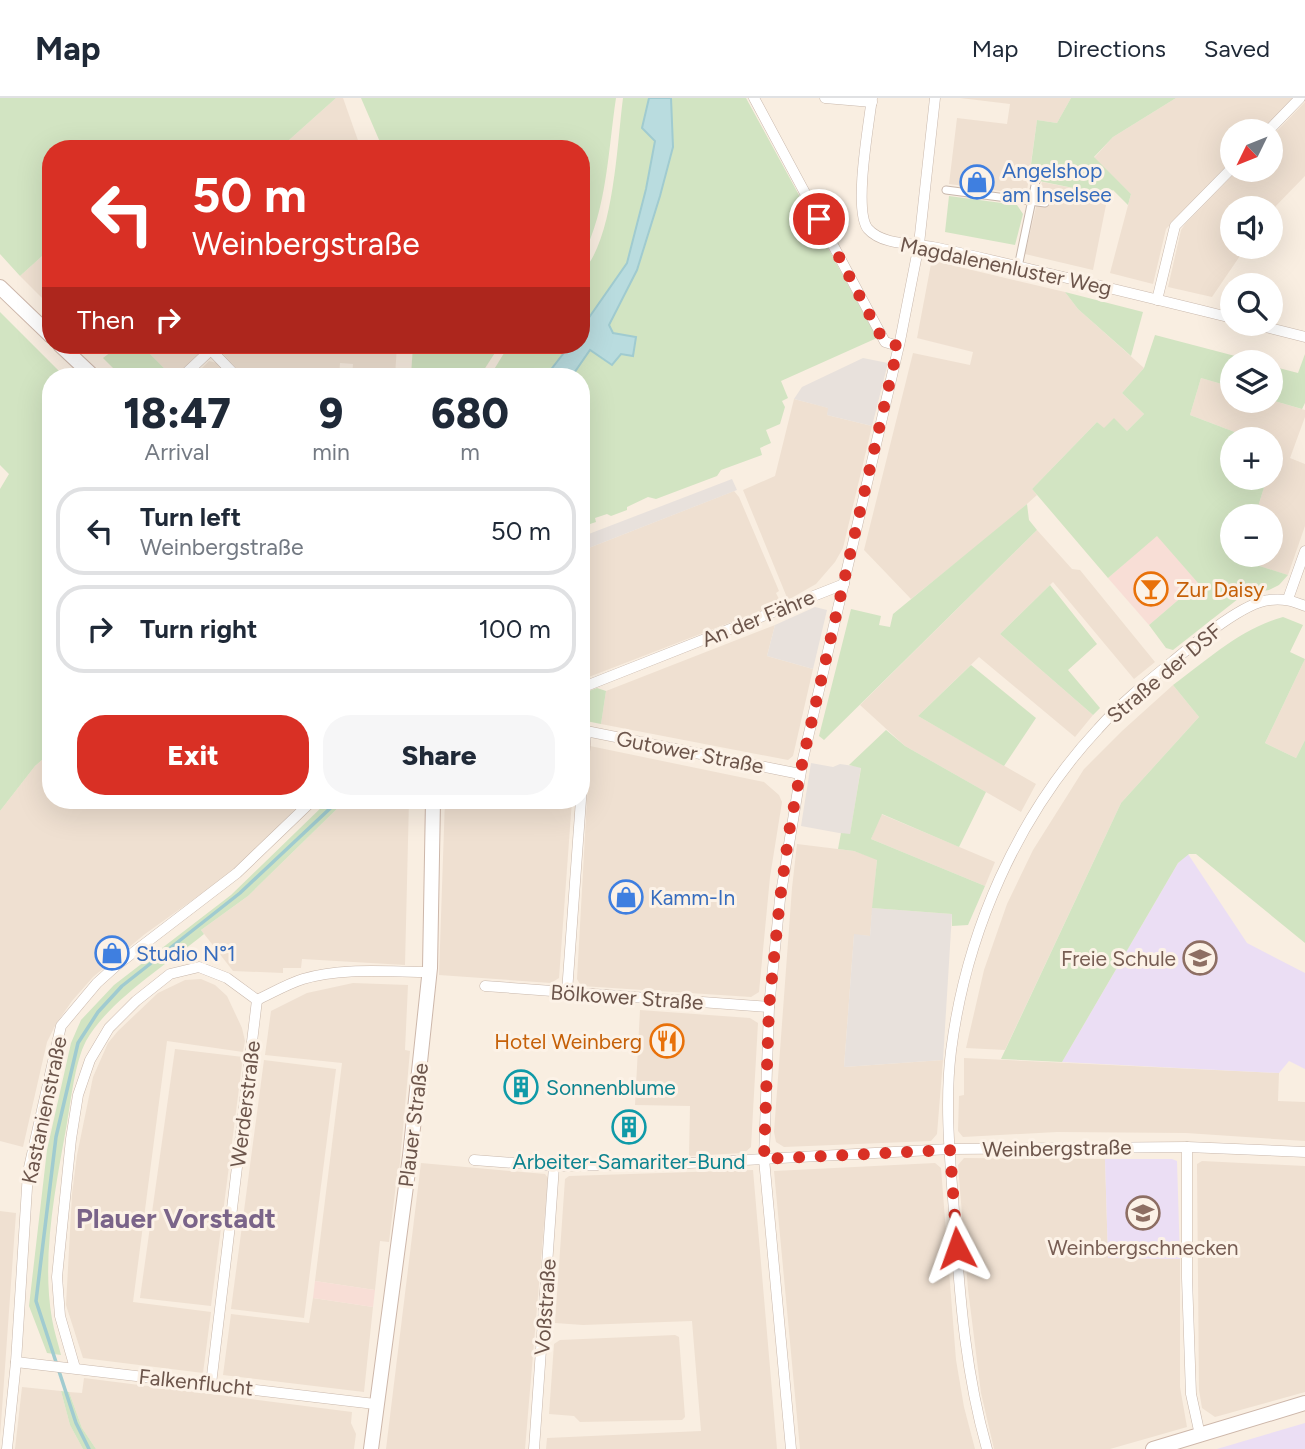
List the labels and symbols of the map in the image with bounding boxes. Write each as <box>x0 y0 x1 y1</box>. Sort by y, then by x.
north arrow <box>1220 119 1283 182</box>
place label: Angelshop am Inselsee <box>1002 158 1112 207</box>
shop icon: Angelshop am Inselsee <box>958 163 996 201</box>
pin <box>789 189 849 249</box>
street label: Magdalenenluster Weg <box>898 231 1114 301</box>
bar icon: Zur Daisy <box>1132 570 1170 608</box>
place label: Zur Daisy <box>1176 577 1264 602</box>
street label: An der Fähre <box>698 584 818 652</box>
street label: Straße der DSF <box>1102 618 1226 728</box>
street label: Gutower Straße <box>614 725 766 779</box>
shop icon: Kamm-In <box>607 878 645 916</box>
place label: Kamm-In <box>650 885 735 910</box>
shop icon: Studio N°1 <box>93 934 131 972</box>
school or university icon: Freie Schule <box>1181 939 1219 977</box>
place label: Studio N°1 <box>136 941 236 966</box>
place label: Freie Schule <box>1061 946 1176 971</box>
street label: Bölkower Straße <box>550 979 704 1015</box>
restaurant icon: Hotel Weinberg <box>648 1022 686 1060</box>
place label: Hotel Weinberg <box>494 1029 642 1054</box>
street label: Kastanienstraße <box>16 1034 72 1186</box>
street label: Werderstraße <box>225 1039 265 1169</box>
street label: Plauer Straße <box>393 1061 433 1189</box>
building icon: Sonnenblume <box>502 1068 540 1106</box>
place label: Sonnenblume <box>546 1075 676 1100</box>
building icon: Arbeiter-Samariter-Bund <box>610 1108 648 1146</box>
street label: Weinbergstraße <box>982 1134 1132 1162</box>
place label: Arbeiter-Samariter-Bund <box>512 1149 746 1174</box>
school or university icon: Weinbergschnecken <box>1124 1194 1162 1232</box>
district label: Plauer Vorstadt <box>76 1201 276 1235</box>
position arrow <box>920 1211 994 1285</box>
place label: Weinbergschnecken <box>1047 1235 1239 1260</box>
street label: Voßstraße <box>529 1258 561 1356</box>
street label: Falkenflucht <box>138 1364 254 1400</box>

